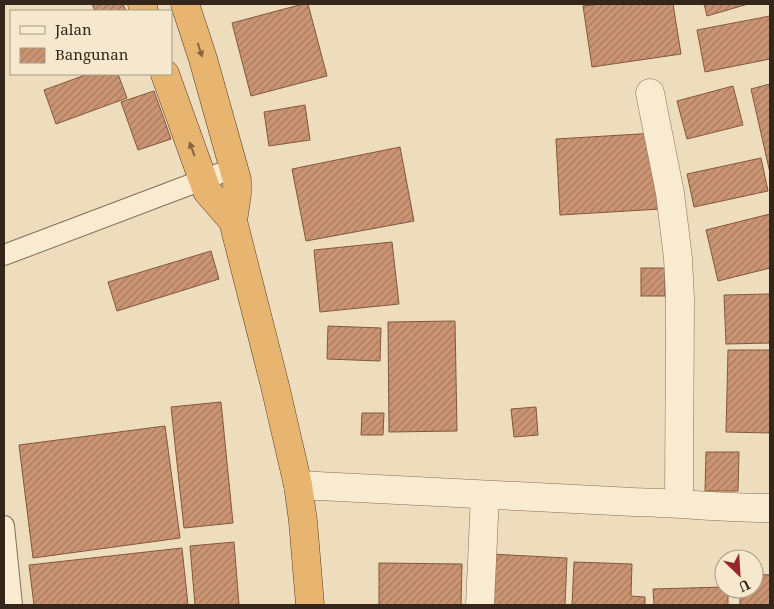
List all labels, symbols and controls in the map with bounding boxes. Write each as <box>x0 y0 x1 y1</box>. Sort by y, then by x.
legend <box>10 10 172 75</box>
text: Jalan <box>54 19 92 39</box>
one-way arrow <box>197 43 204 58</box>
text: Bangunan <box>55 44 129 64</box>
one-way arrow <box>188 141 196 156</box>
north arrow <box>714 549 764 599</box>
text: U <box>735 575 753 597</box>

